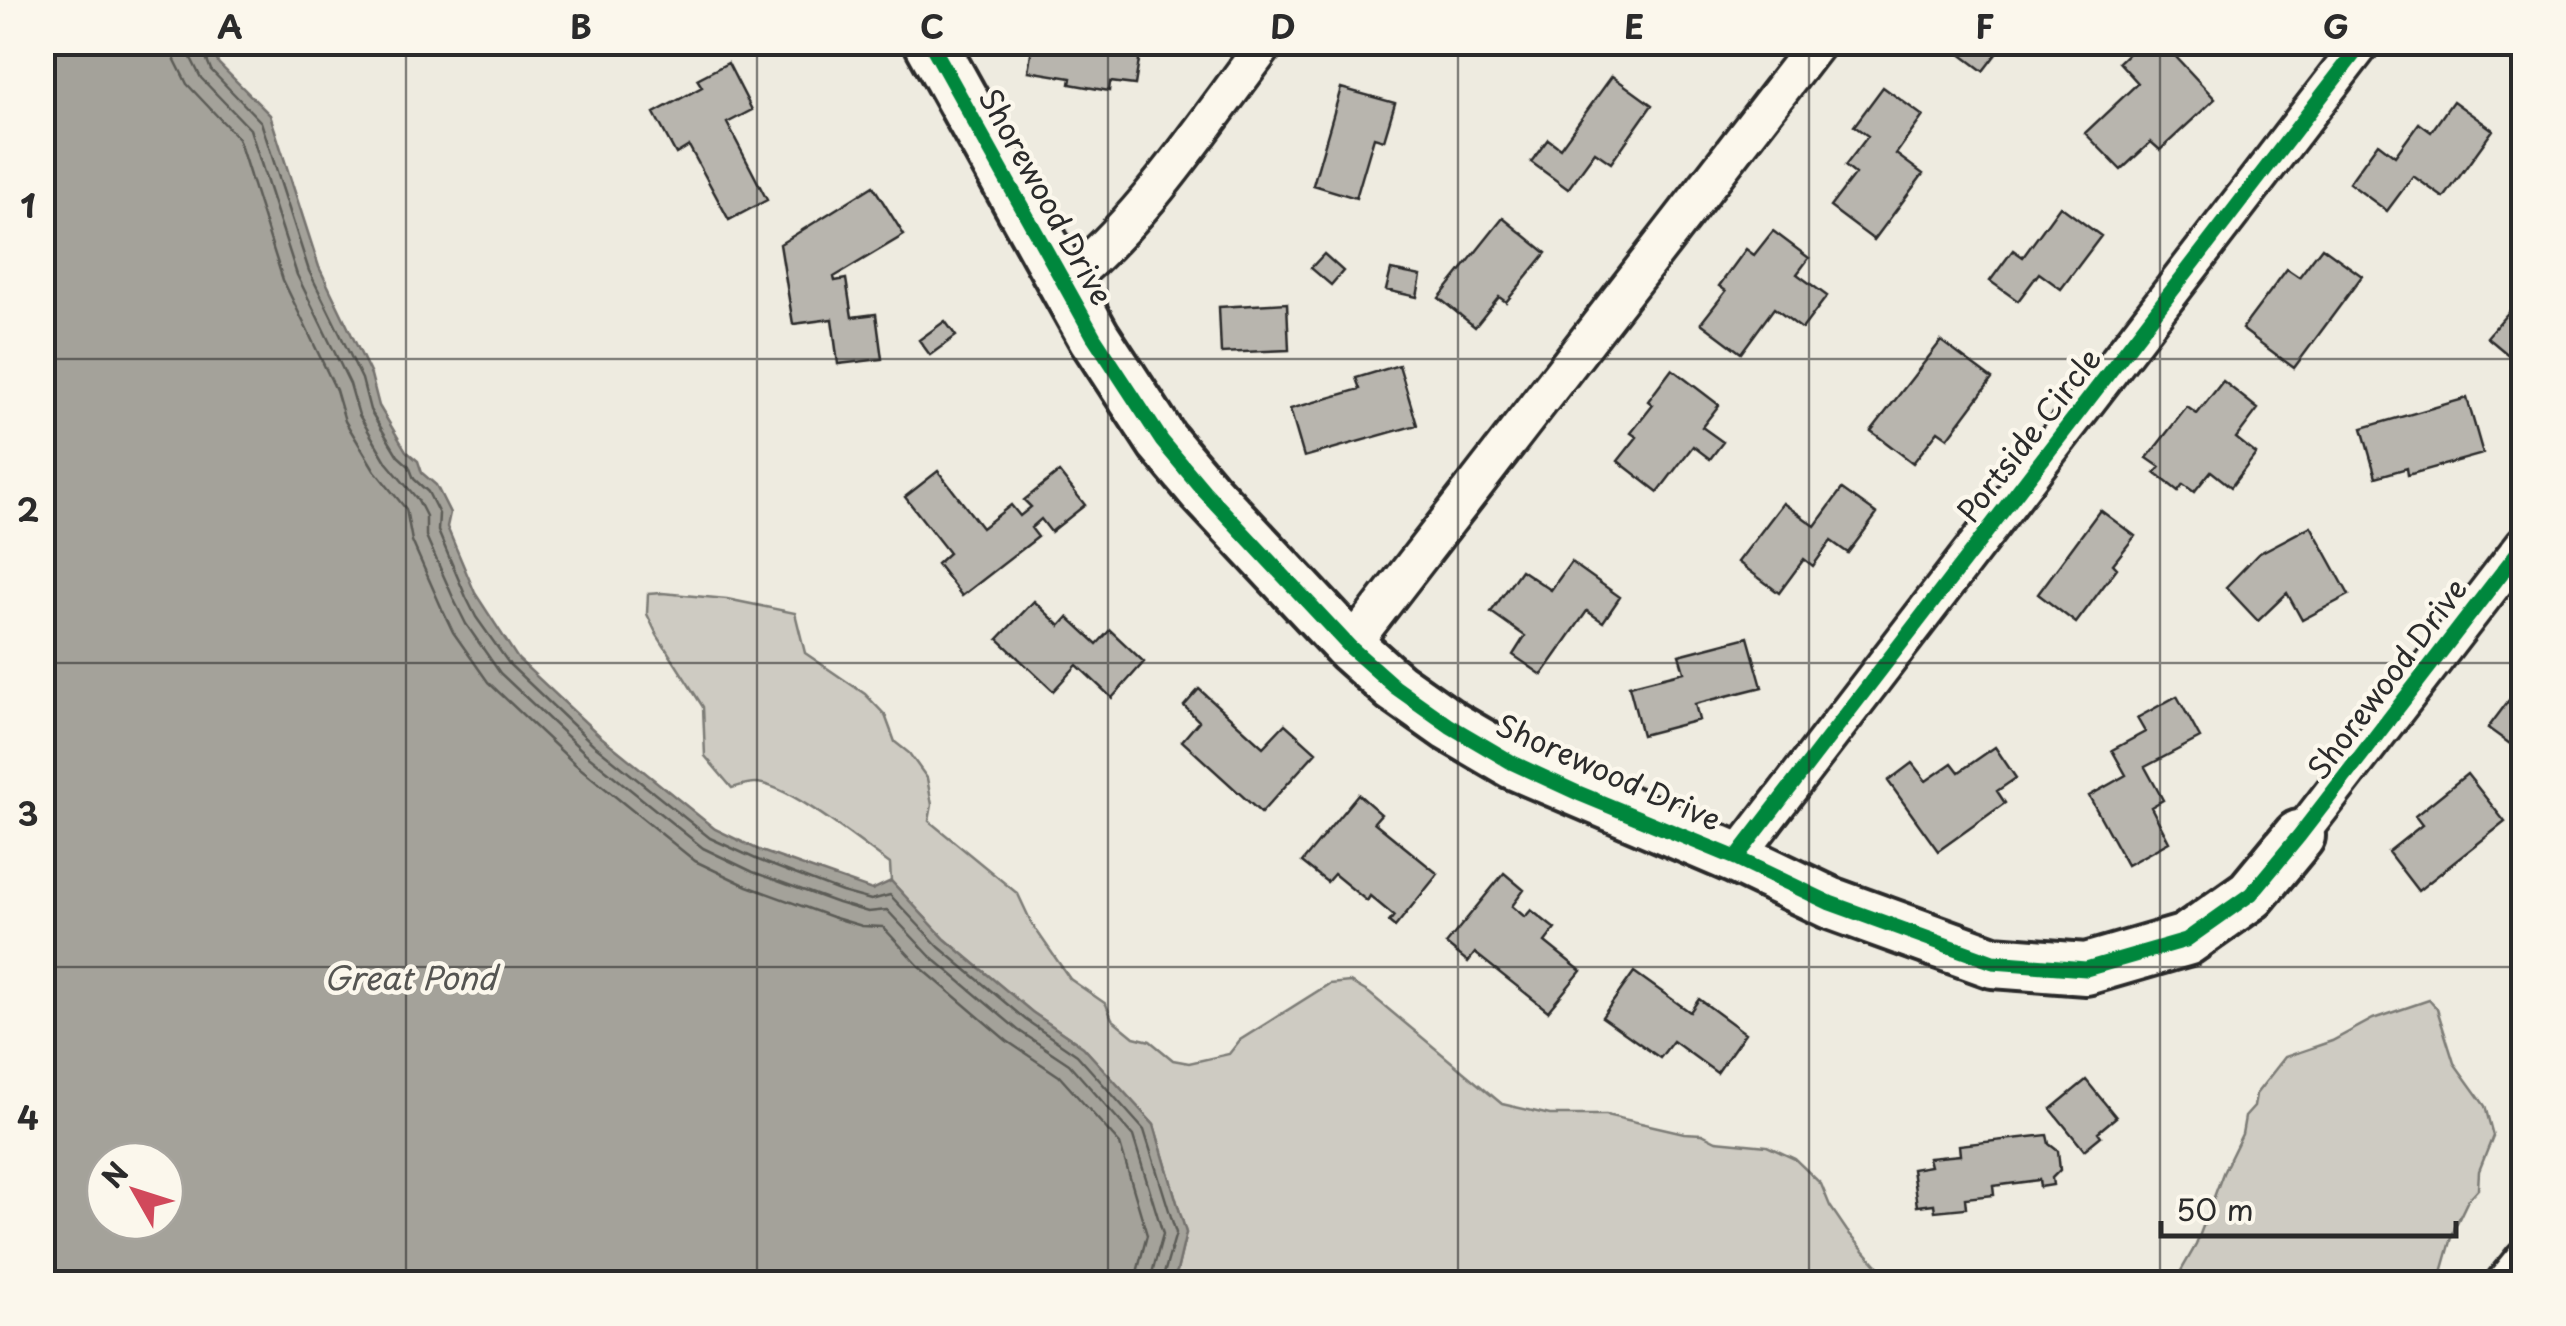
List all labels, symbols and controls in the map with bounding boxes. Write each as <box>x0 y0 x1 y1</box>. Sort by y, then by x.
text: A <box>217 2 243 50</box>
text: B <box>570 2 592 50</box>
text: C <box>920 2 944 50</box>
text: D <box>1270 2 1296 50</box>
text: E <box>1624 2 1644 50</box>
text: F <box>1976 2 1994 50</box>
text: G <box>2323 2 2349 50</box>
street label: Shorewood Drive <box>969 79 1125 313</box>
text: 1 <box>20 181 36 229</box>
street label: Portside Circle <box>1945 337 2111 531</box>
text: 2 <box>17 485 39 533</box>
street label: Shorewood Drive <box>2295 568 2477 788</box>
street label: Shorewood Drive <box>1489 701 1729 841</box>
text: 3 <box>18 789 38 837</box>
water label: Great Pond <box>324 953 501 1001</box>
text: 4 <box>17 1093 39 1141</box>
north arrow <box>85 1141 185 1241</box>
text: N <box>91 1152 138 1196</box>
scale bar <box>2161 1176 2456 1238</box>
text: 50 m <box>2176 1186 2254 1231</box>

